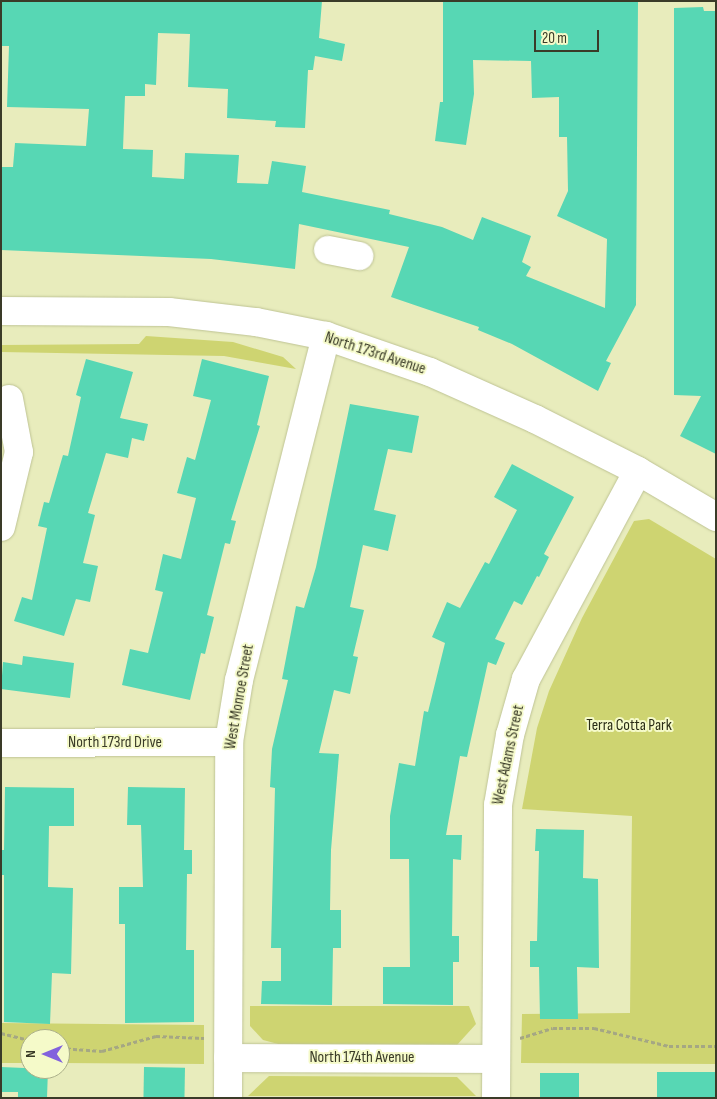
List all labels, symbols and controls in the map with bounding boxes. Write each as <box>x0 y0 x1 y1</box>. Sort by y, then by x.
scale bar <box>537 20 602 52</box>
text: 20 m <box>542 29 567 48</box>
street label: North 173rd Avenue <box>322 329 428 379</box>
street label: West Monroe Street <box>221 643 259 751</box>
street label: West Adams Street <box>489 703 529 807</box>
park label: Terra Cotta Park <box>586 716 672 736</box>
street label: North 173rd Drive <box>68 733 162 753</box>
north arrow <box>20 1029 70 1079</box>
street label: North 174th Avenue <box>309 1048 415 1068</box>
text: N <box>22 1050 39 1058</box>

